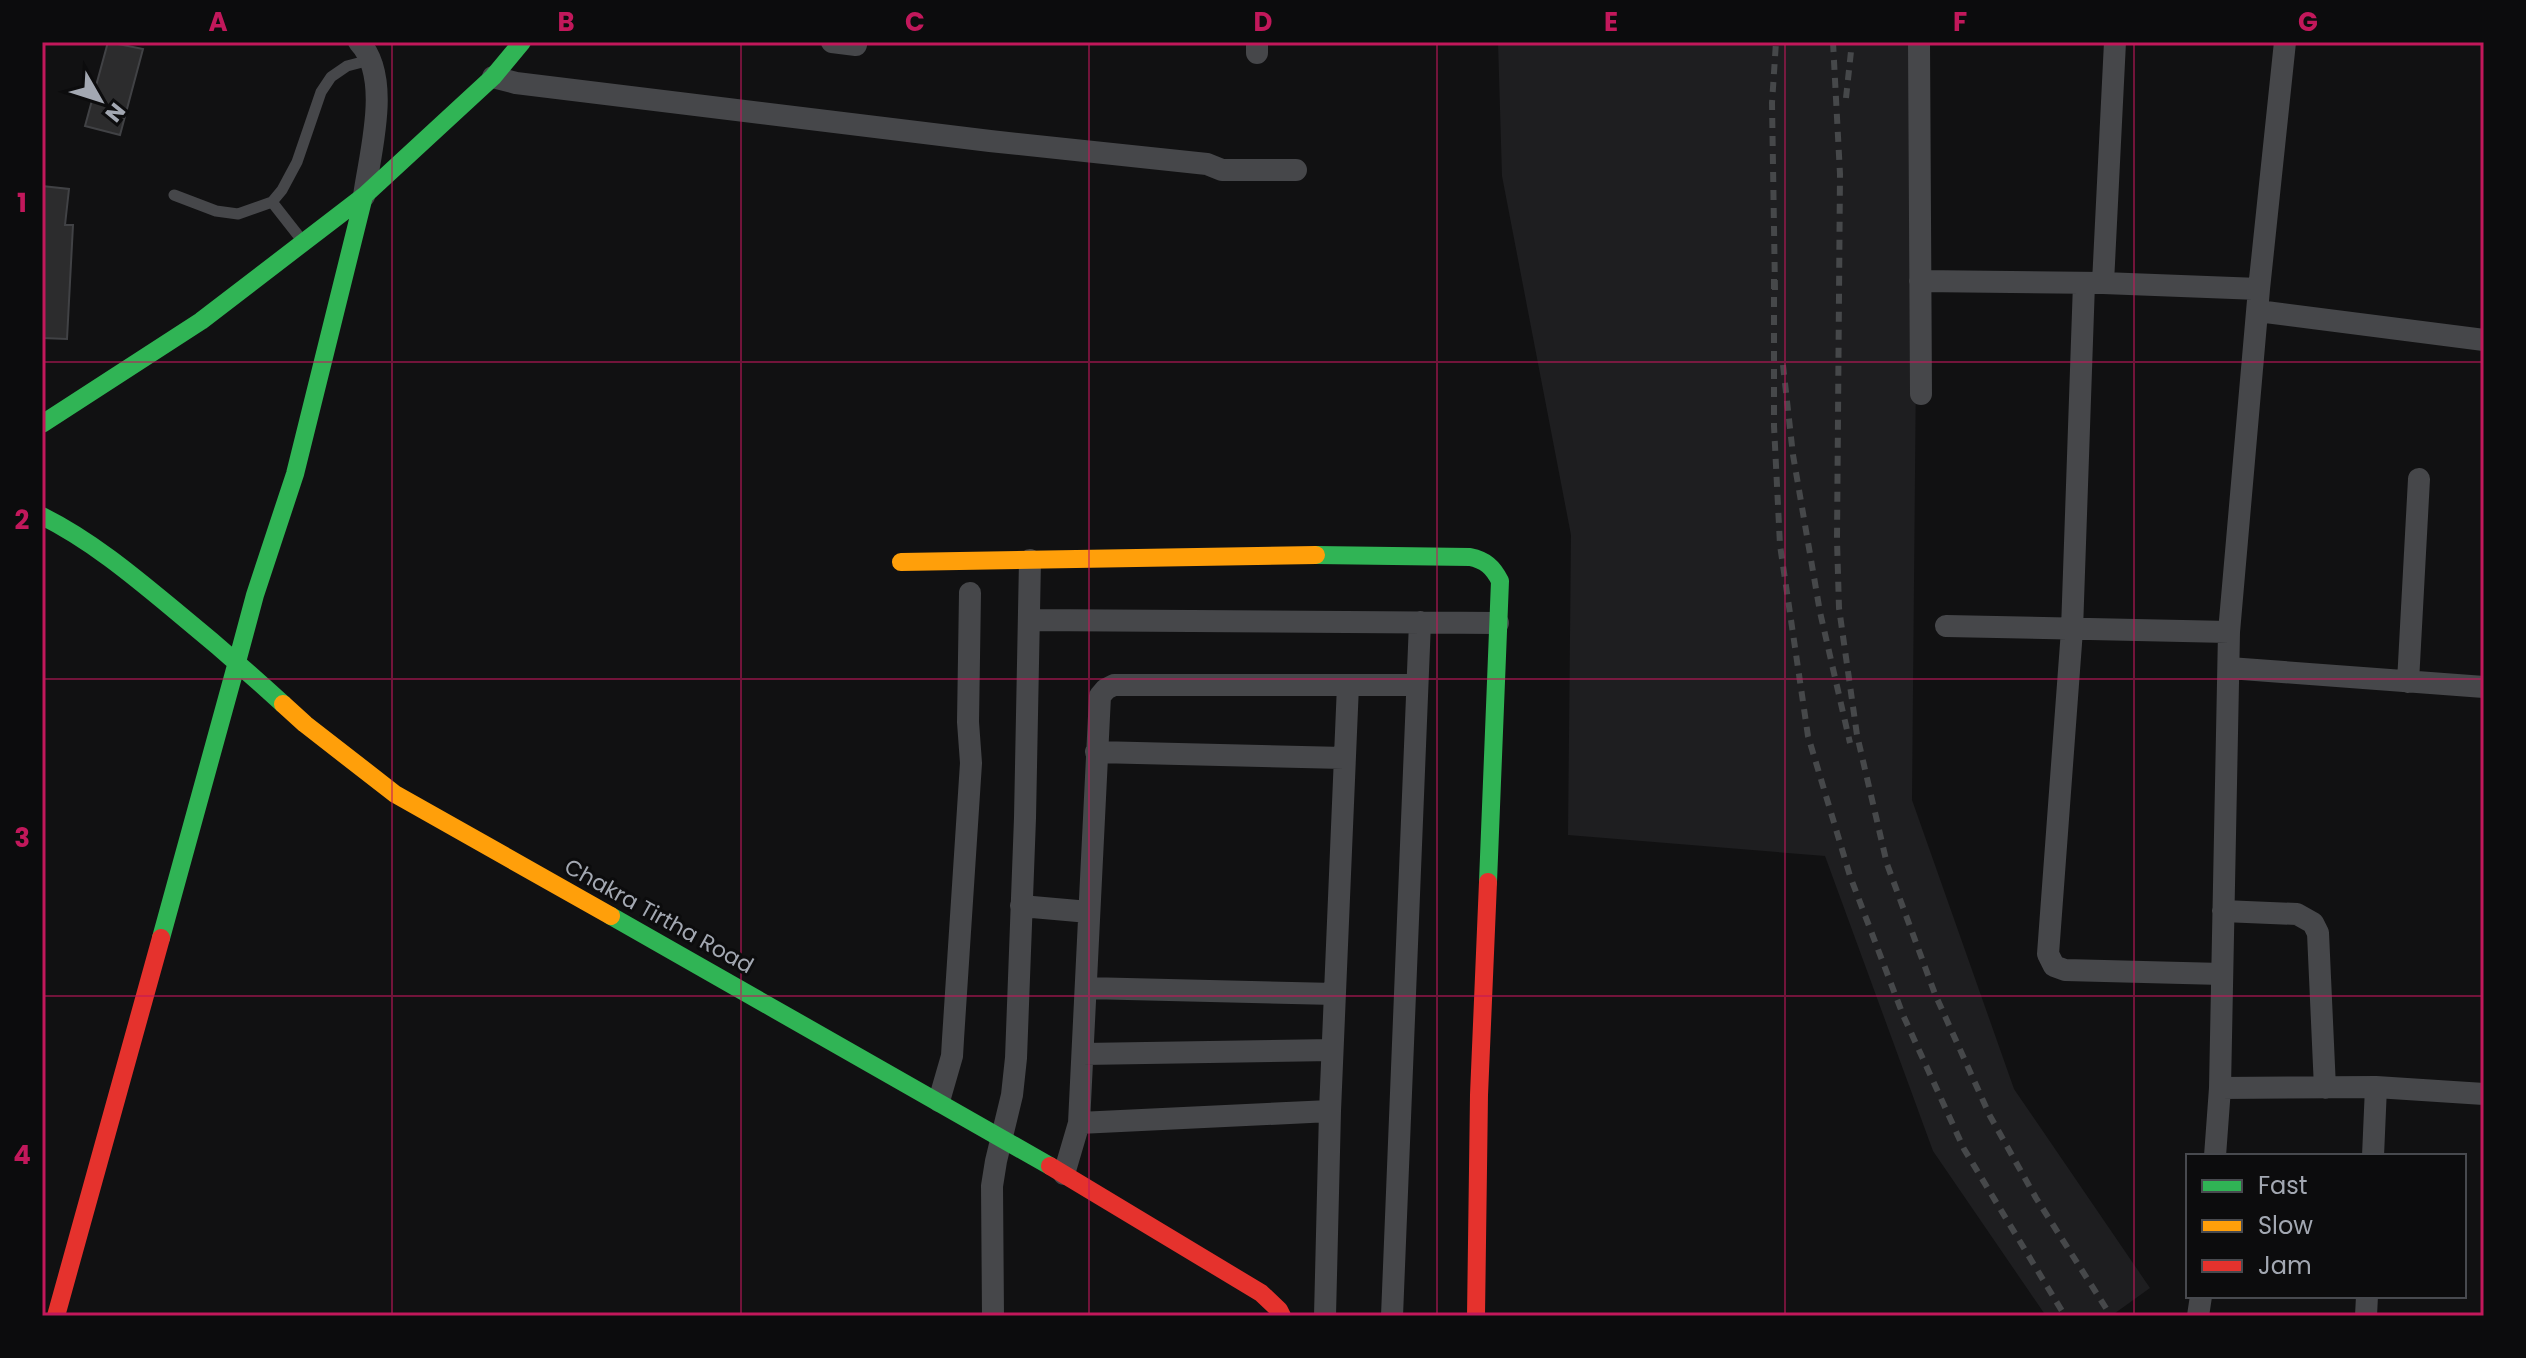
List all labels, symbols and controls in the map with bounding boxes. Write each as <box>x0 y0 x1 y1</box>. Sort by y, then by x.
text: A <box>208 4 228 40</box>
text: B <box>557 4 575 40</box>
text: C <box>905 4 925 40</box>
text: D <box>1254 4 1273 40</box>
text: E <box>1604 4 1618 40</box>
text: F <box>1953 4 1967 40</box>
text: G <box>2298 4 2318 40</box>
north arrow <box>60 60 140 140</box>
text: N <box>98 96 132 128</box>
text: 1 <box>17 185 27 221</box>
text: 2 <box>15 502 30 538</box>
text: 3 <box>14 820 30 856</box>
street label: Chakra Tirtha Road <box>559 851 759 981</box>
text: 4 <box>13 1137 31 1173</box>
legend <box>2186 1154 2466 1298</box>
text: Fast <box>2258 1169 2308 1202</box>
text: Slow <box>2258 1209 2313 1242</box>
text: Jam <box>2258 1249 2312 1282</box>

